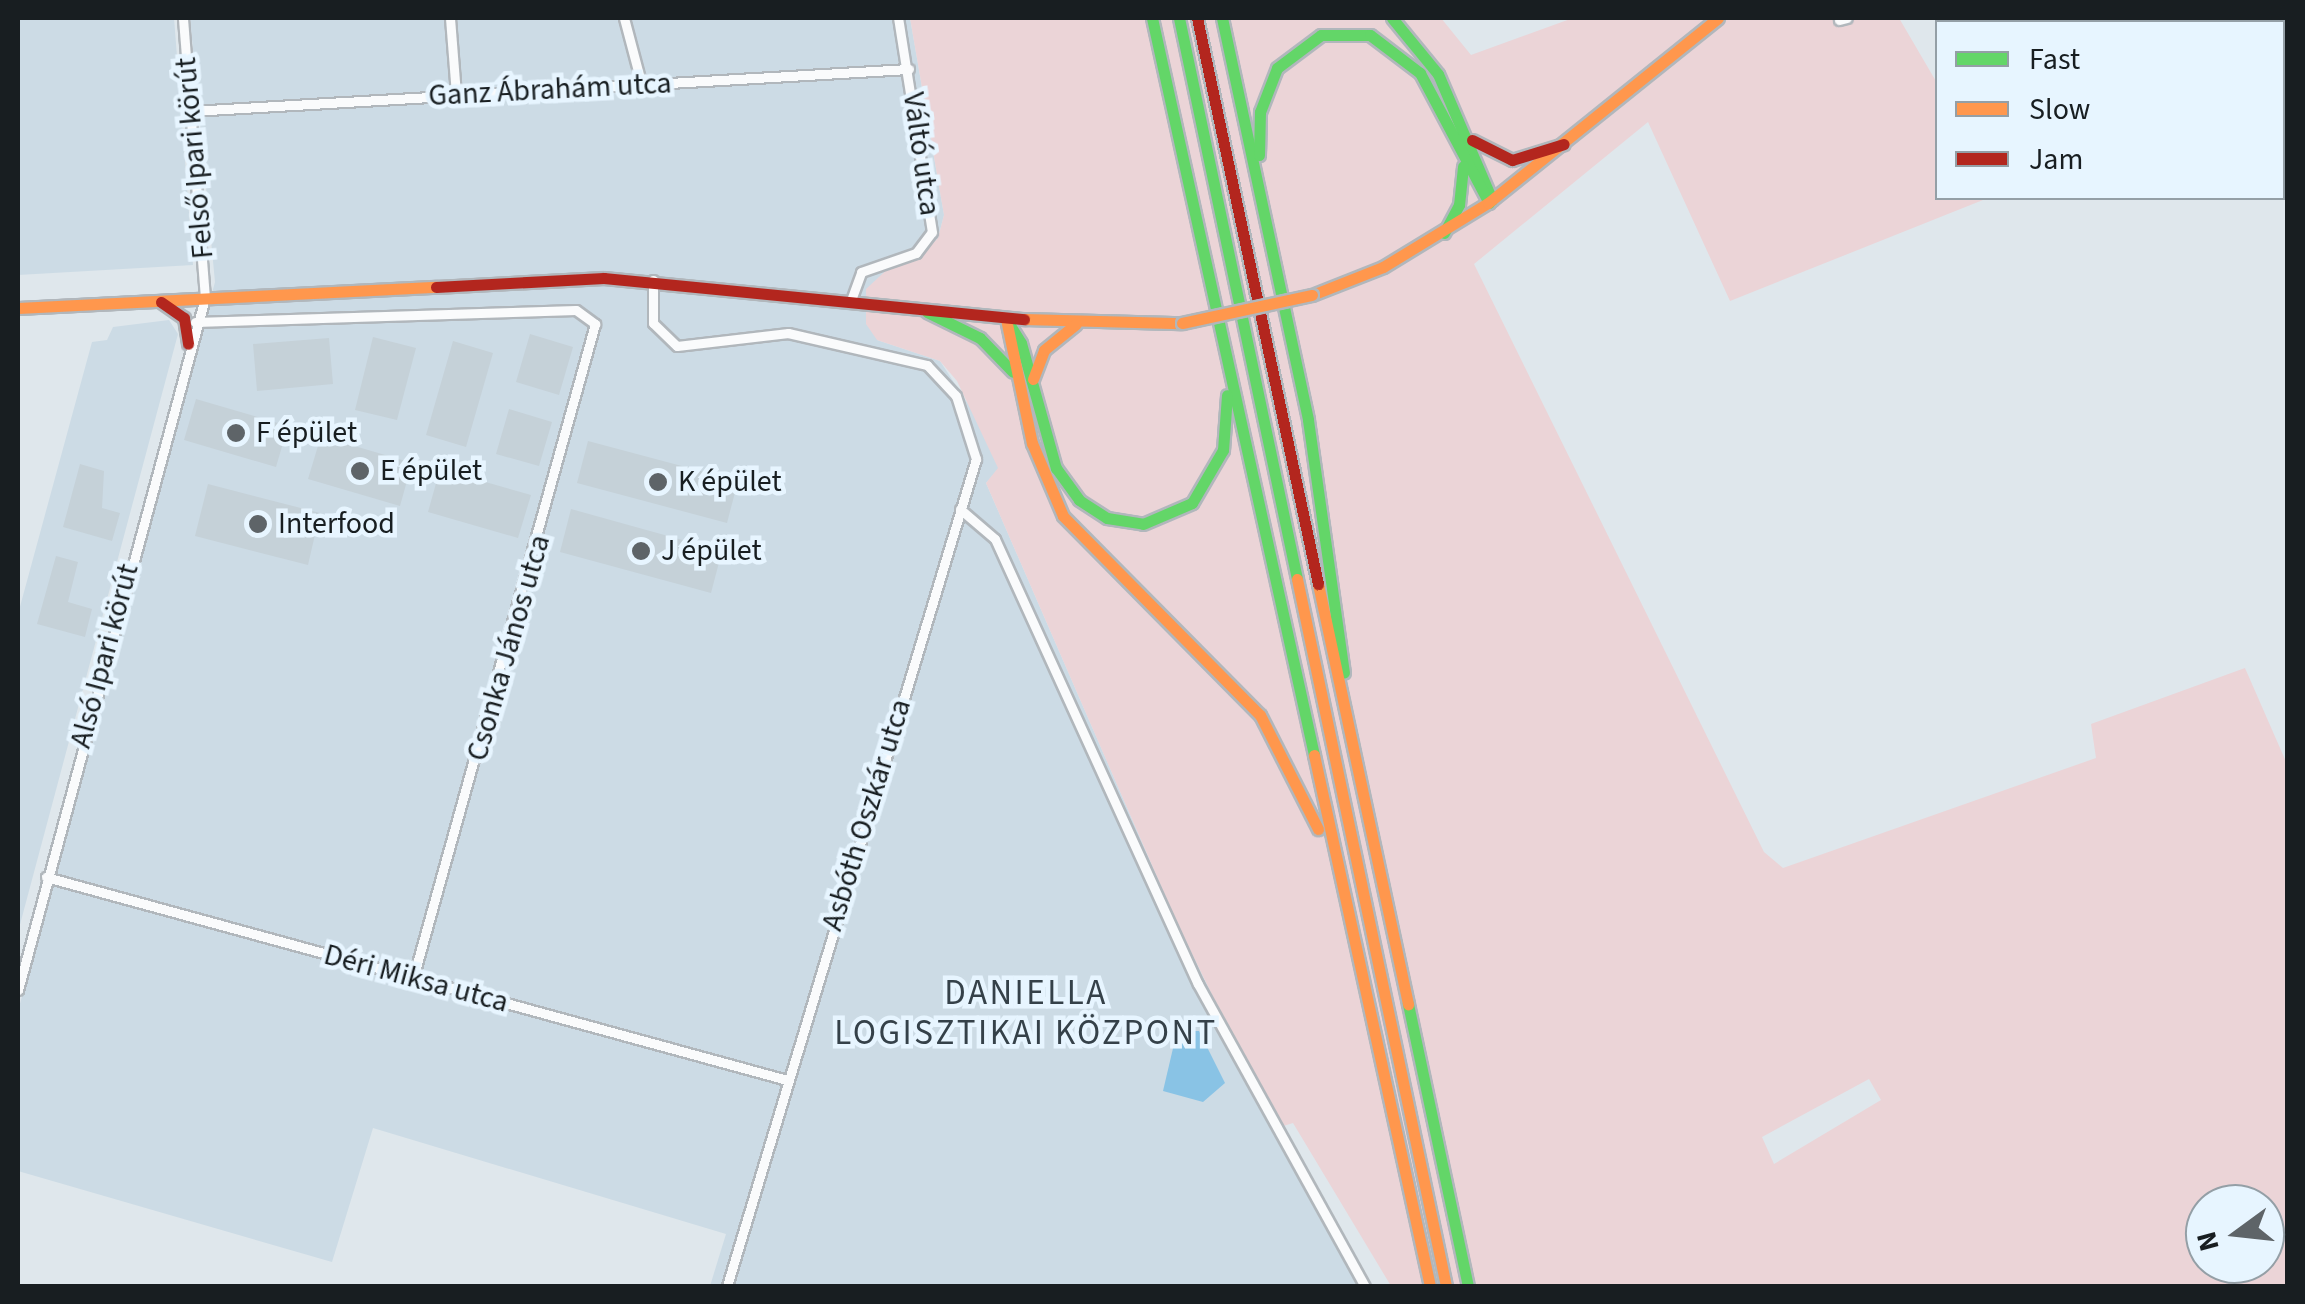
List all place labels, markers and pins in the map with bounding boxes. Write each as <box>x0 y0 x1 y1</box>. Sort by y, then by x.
place label: F épület <box>256 415 357 451</box>
marker: F épület <box>225 422 247 444</box>
place label: E épület <box>380 453 482 489</box>
marker: E épület <box>349 460 371 482</box>
place label: K épület <box>678 464 782 500</box>
marker: K épület <box>647 471 669 493</box>
place label: Interfood <box>278 506 395 542</box>
marker: Interfood <box>247 513 269 535</box>
place label: J épület <box>661 533 762 569</box>
marker: J épület <box>630 540 652 562</box>

